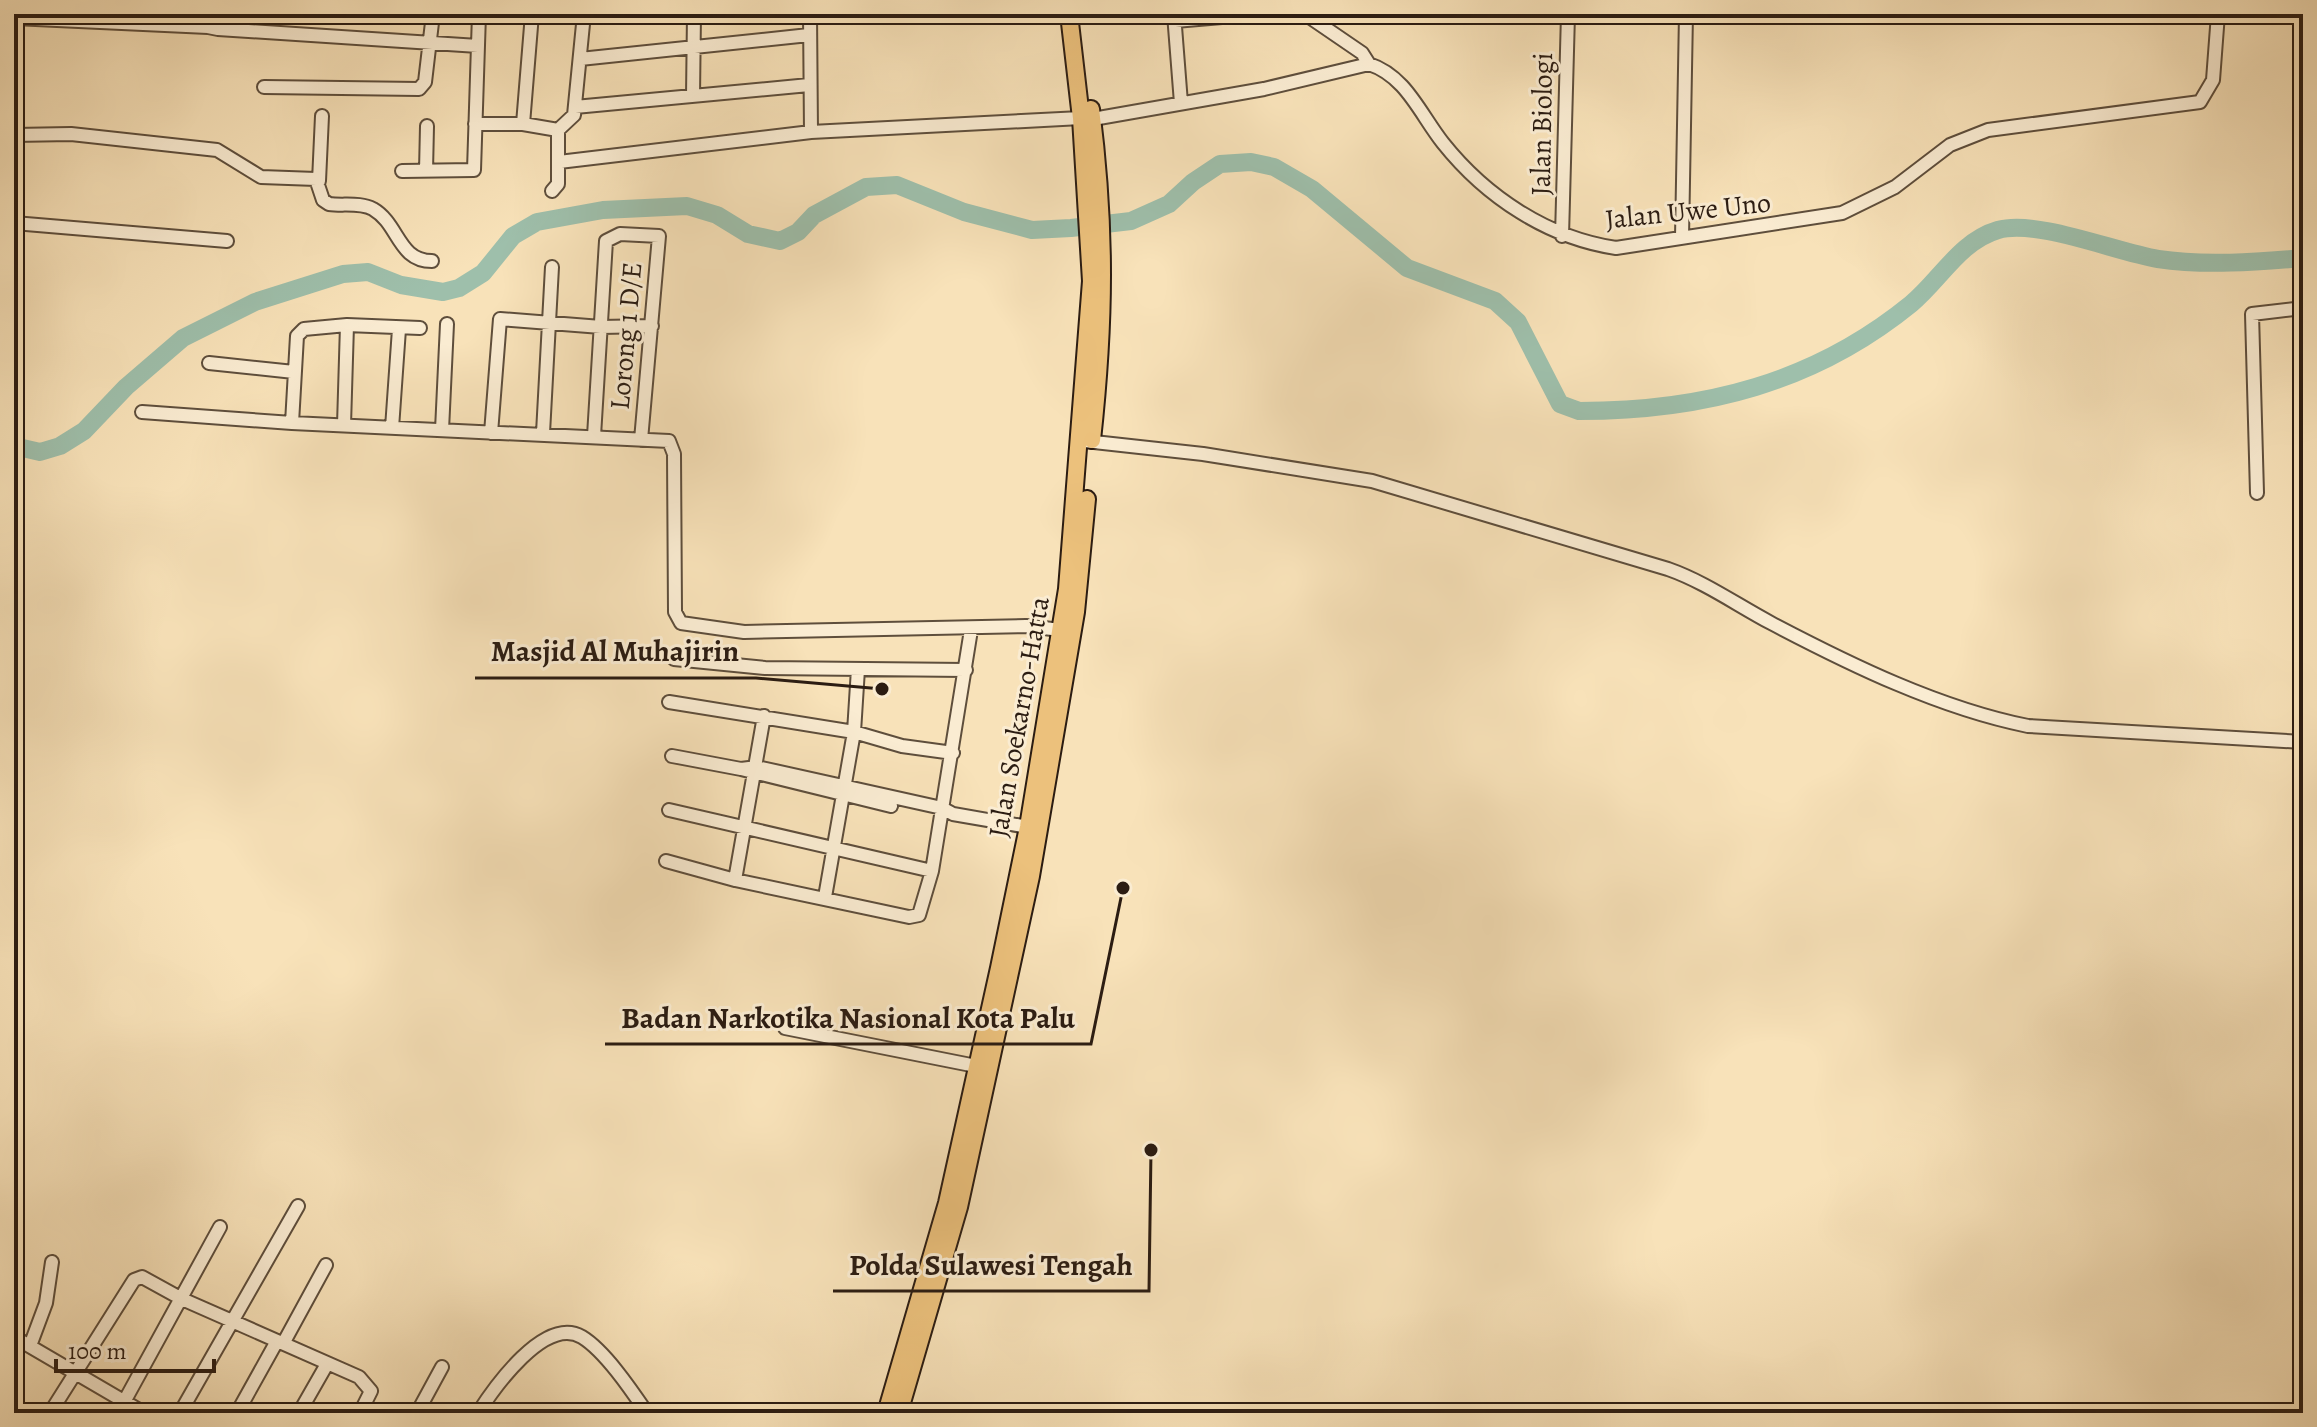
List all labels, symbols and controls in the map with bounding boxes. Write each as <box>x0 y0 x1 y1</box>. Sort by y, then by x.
street label: Jalan Biologi <box>1522 52 1562 196</box>
street label: Jalan Uwe Uno <box>1603 183 1773 239</box>
street label: Lorong 1 D/E <box>601 261 651 411</box>
street label: Jalan Soekarno-Hatta <box>979 593 1059 841</box>
callout: Masjid Al Muhajirin <box>475 624 756 678</box>
text: Masjid Al Muhajirin <box>491 631 739 671</box>
callout: Badan Narkotika Nasional Kota Palu <box>605 990 1091 1044</box>
text: Badan Narkotika Nasional Kota Palu <box>621 998 1076 1038</box>
callout: Polda Sulawesi Tengah <box>833 1237 1149 1291</box>
text: Polda Sulawesi Tengah <box>849 1245 1133 1285</box>
scale bar <box>56 1323 214 1373</box>
text: 100 m <box>68 1335 127 1367</box>

